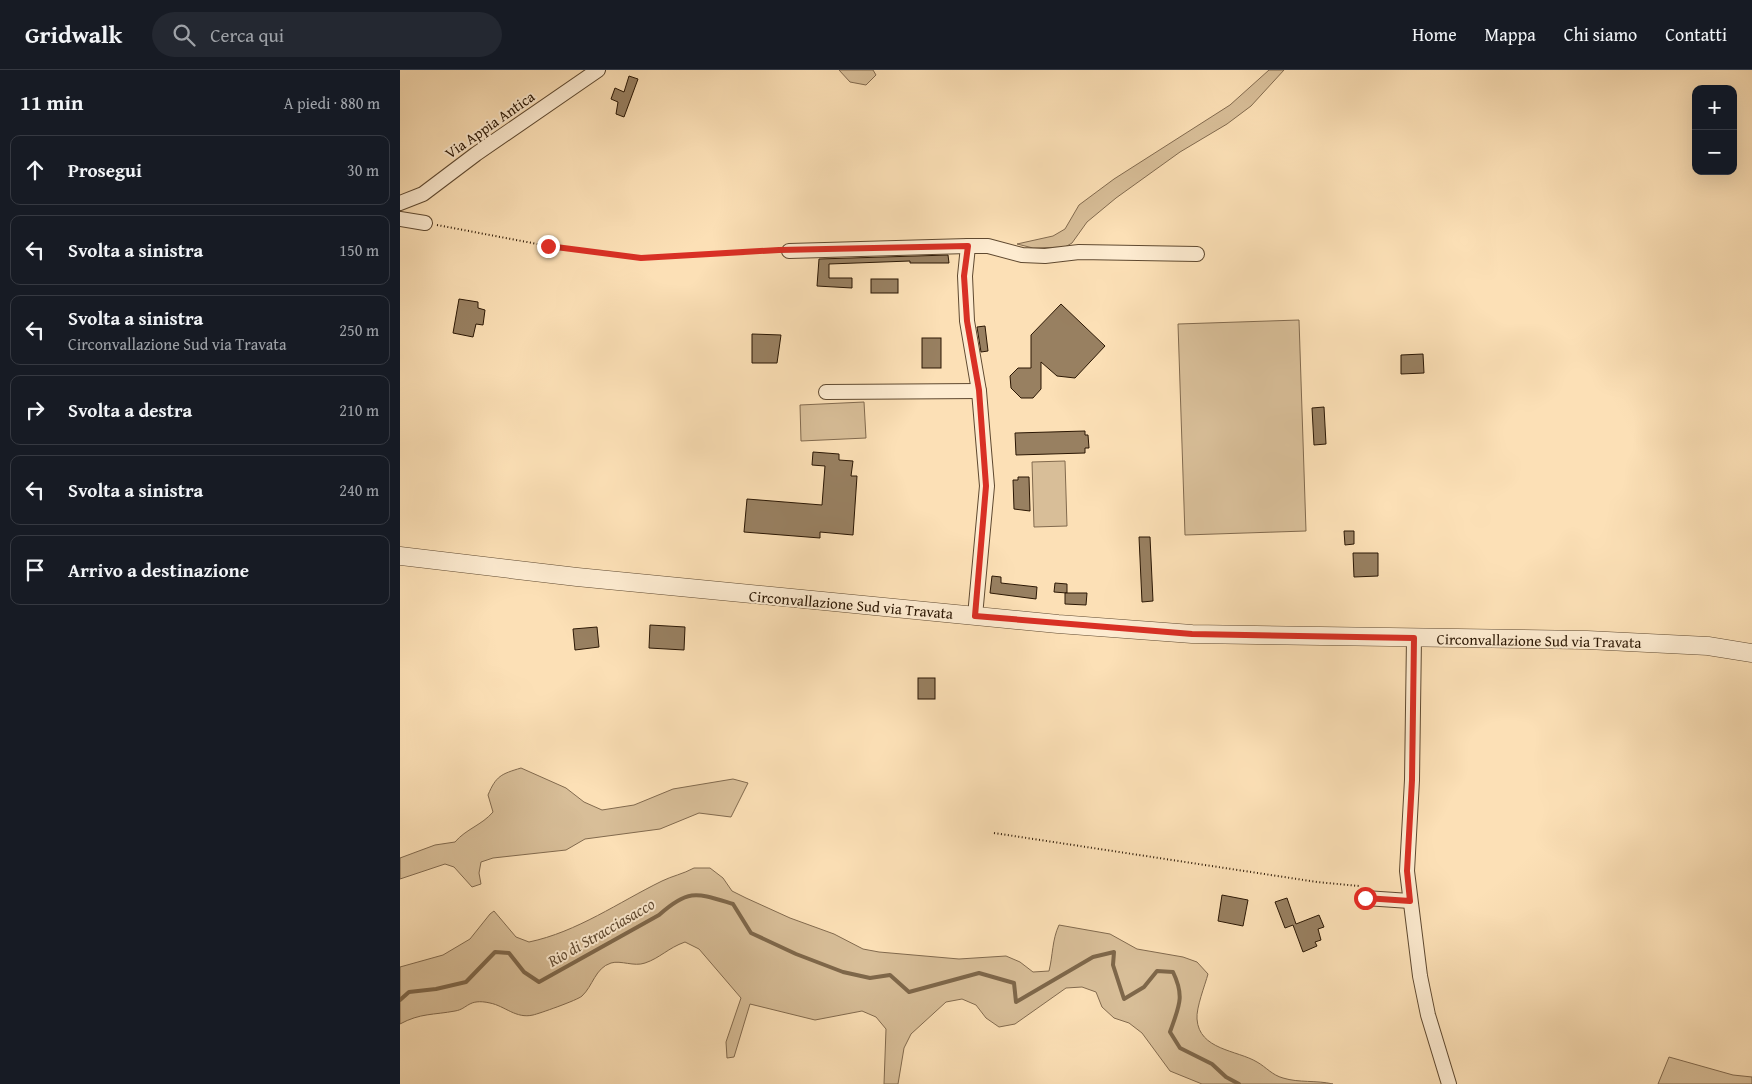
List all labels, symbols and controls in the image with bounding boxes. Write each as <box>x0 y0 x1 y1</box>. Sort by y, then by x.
search box <box>152 12 502 57</box>
text: Gridwalk <box>25 17 122 52</box>
icon: search <box>170 21 198 49</box>
text: Cerca qui <box>210 21 284 49</box>
text: Home <box>1412 21 1457 48</box>
text: Mappa <box>1485 21 1536 48</box>
text: Chi siamo <box>1564 21 1637 48</box>
text: Contatti <box>1665 21 1727 48</box>
map controls <box>1692 85 1737 175</box>
button: + <box>1692 85 1737 130</box>
street label: Via Appia Antica <box>441 86 539 163</box>
text: 11 min <box>20 87 83 118</box>
text: A piedi · 880 m <box>284 91 380 115</box>
button: − <box>1692 130 1737 175</box>
icon: ahead <box>21 156 49 184</box>
text: Prosegui <box>68 156 142 184</box>
text: 30 m <box>347 158 379 182</box>
route end <box>537 235 560 258</box>
icon: left <box>21 236 49 264</box>
text: Svolta a sinistra <box>68 236 203 264</box>
text: 150 m <box>339 238 379 262</box>
text: Svolta a sinistra <box>68 304 203 332</box>
icon: left <box>21 316 49 344</box>
text: 250 m <box>339 318 379 342</box>
text: Circonvallazione Sud via Travata <box>68 332 286 356</box>
icon: right <box>21 396 49 424</box>
text: Svolta a destra <box>68 396 192 424</box>
text: 210 m <box>339 398 379 422</box>
icon: left <box>21 476 49 504</box>
text: Svolta a sinistra <box>68 476 203 504</box>
text: 240 m <box>339 478 379 502</box>
icon: arrive <box>21 556 49 584</box>
text: Arrivo a destinazione <box>68 556 249 584</box>
street label: Circonvallazione Sud via Travata <box>748 585 954 624</box>
street label: Circonvallazione Sud via Travata <box>1436 628 1642 653</box>
route start <box>1354 887 1377 910</box>
water label: Rio di Stracciasacco <box>542 892 659 973</box>

